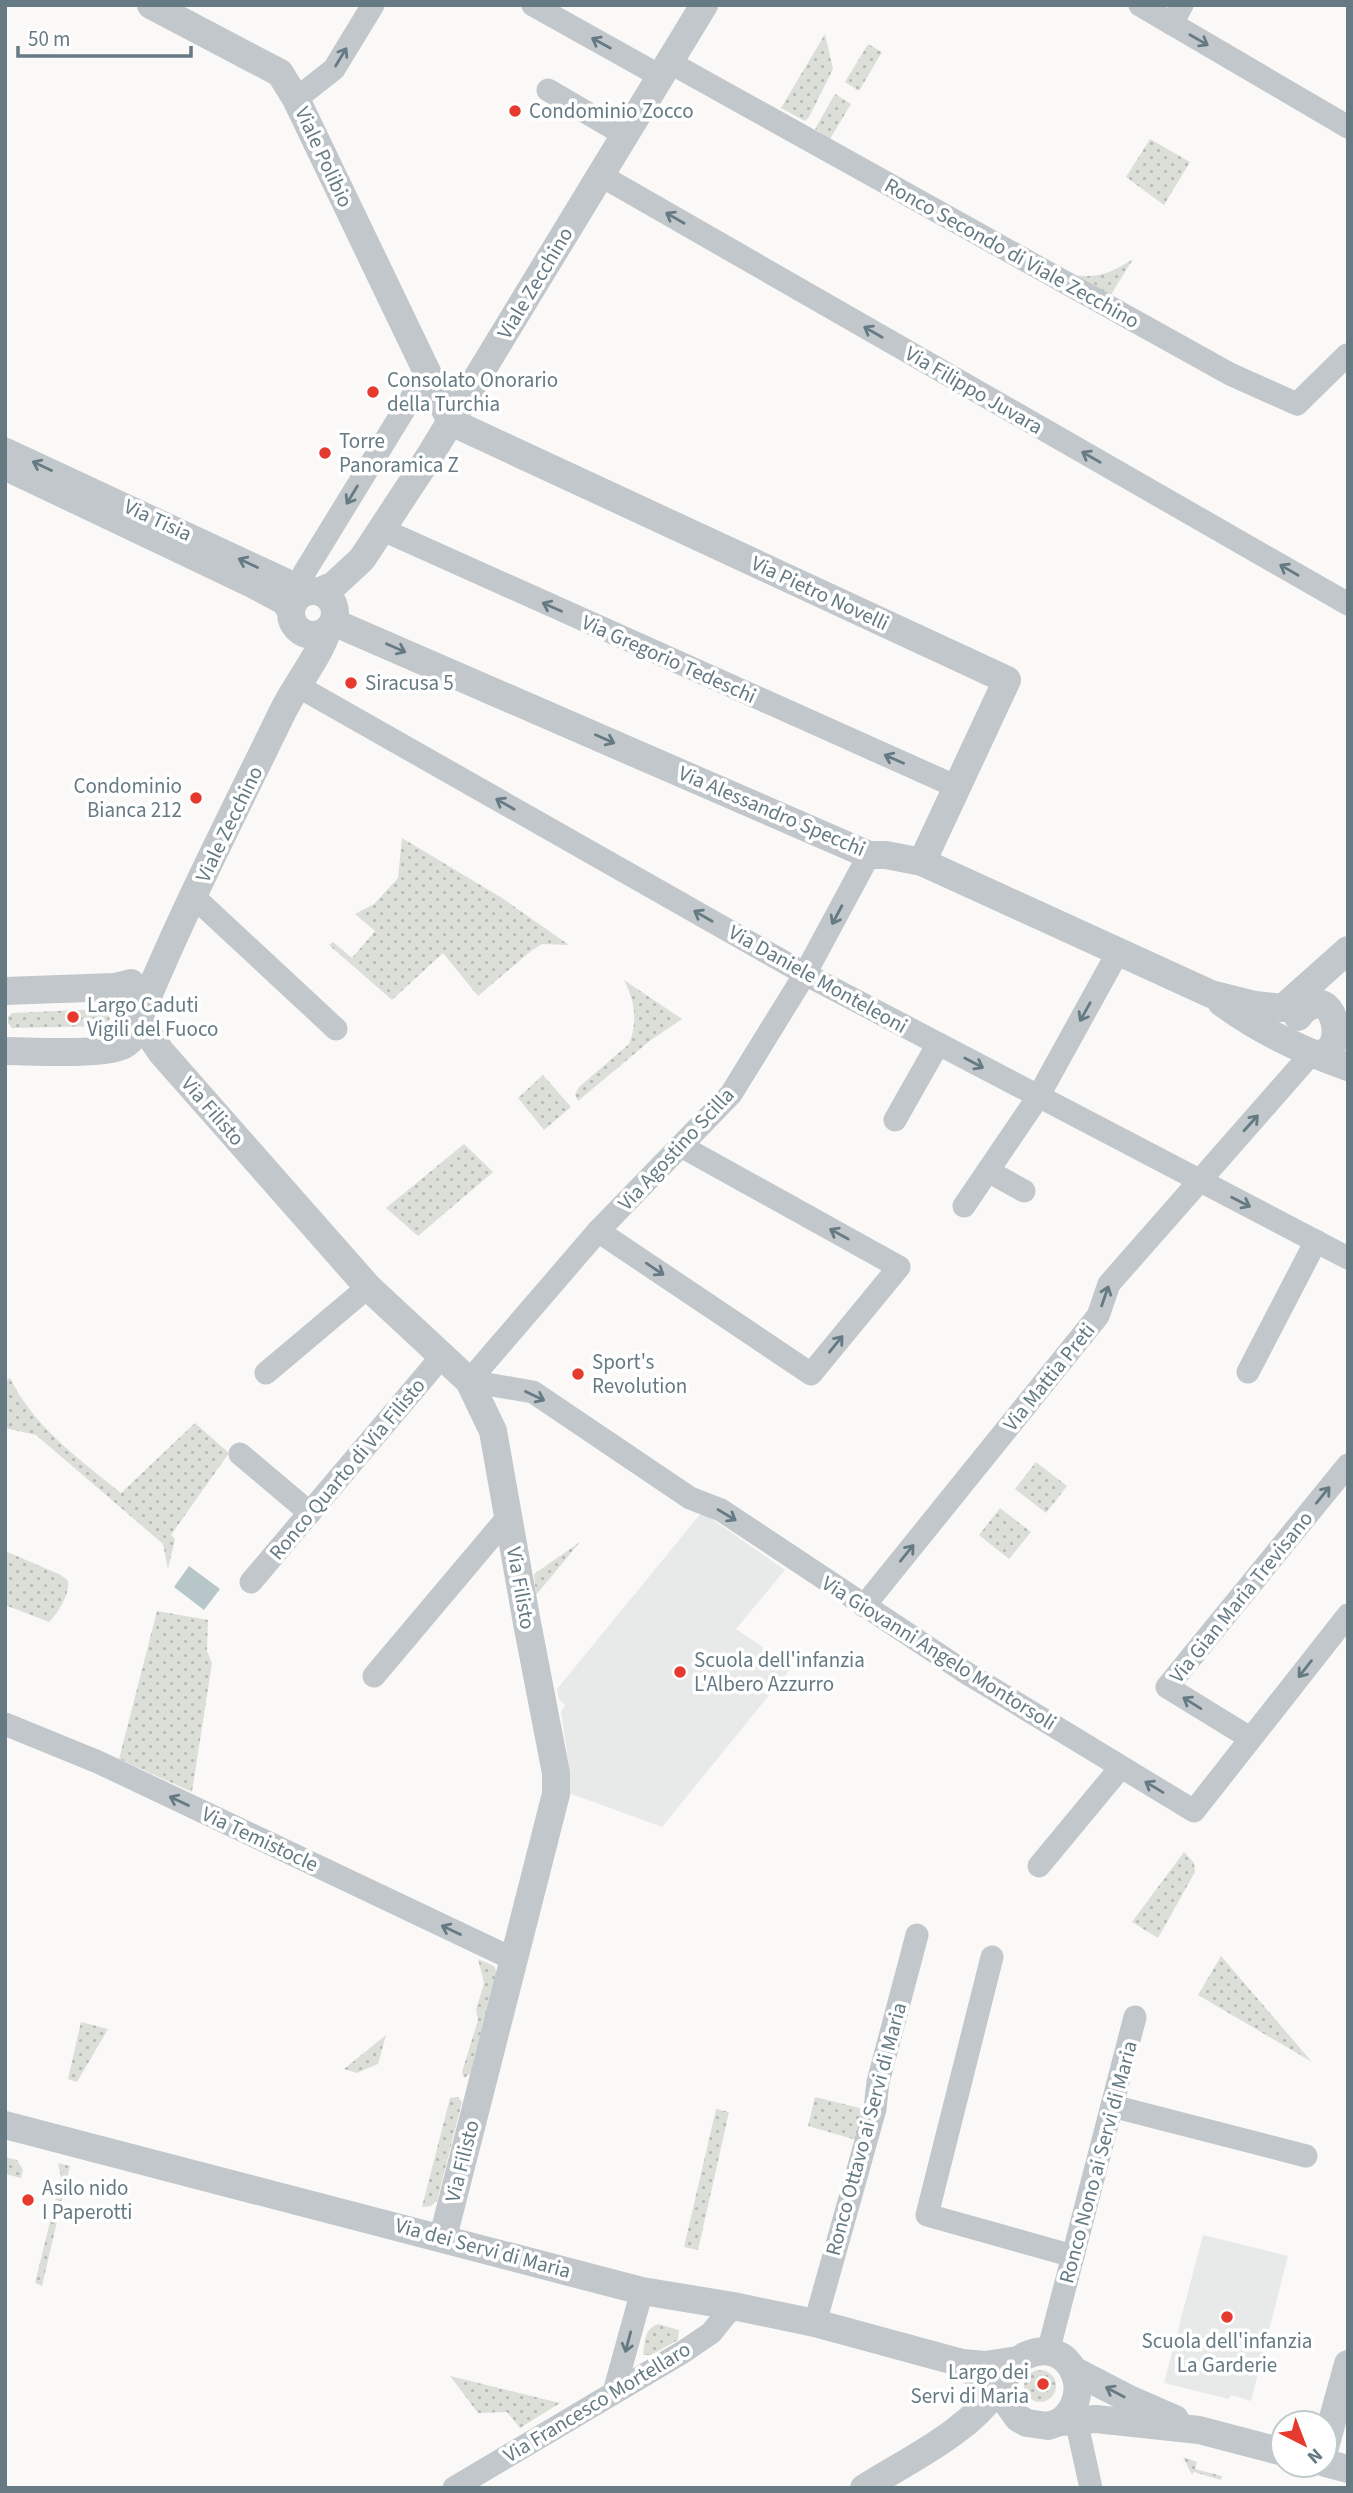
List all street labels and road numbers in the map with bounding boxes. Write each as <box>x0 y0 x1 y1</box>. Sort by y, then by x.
street label: Viale Polibio <box>288 102 360 212</box>
street label: Ronco Secondo di Viale Zecchino <box>879 170 1145 336</box>
street label: Viale Zecchino <box>490 221 580 345</box>
street label: Via Filippo Juvara <box>900 338 1048 442</box>
street label: Via Tisia <box>119 491 197 549</box>
street label: Via Pietro Novelli <box>746 548 894 638</box>
street label: Via Gregorio Tedeschi <box>577 607 761 711</box>
street label: Via Alessandro Specchi <box>674 758 870 864</box>
street label: Viale Zecchino <box>188 761 270 887</box>
street label: Via Daniele Monteleoni <box>723 917 913 1041</box>
street label: Via Filisto <box>174 1070 252 1152</box>
street label: Via Agostino Scilla <box>611 1081 741 1217</box>
street label: Via Mattia Preti <box>996 1316 1102 1438</box>
street label: Ronco Quarto di Via Filisto <box>262 1372 432 1566</box>
street label: Via Gian Maria Trevisano <box>1162 1505 1320 1689</box>
street label: Via Filisto <box>499 1544 543 1632</box>
street label: Via Giovanni Angelo Montorsoli <box>816 1568 1062 1738</box>
street label: Via Temistocle <box>197 1799 323 1879</box>
street label: Ronco Ottavo ai Servi di Maria <box>818 1999 914 2259</box>
street label: Ronco Nono ai Servi di Maria <box>1051 2037 1145 2287</box>
street label: Via Filisto <box>437 2117 487 2205</box>
street label: Via dei Servi di Maria <box>392 2210 574 2286</box>
street label: Via Francesco Mortellaro <box>498 2334 696 2470</box>

